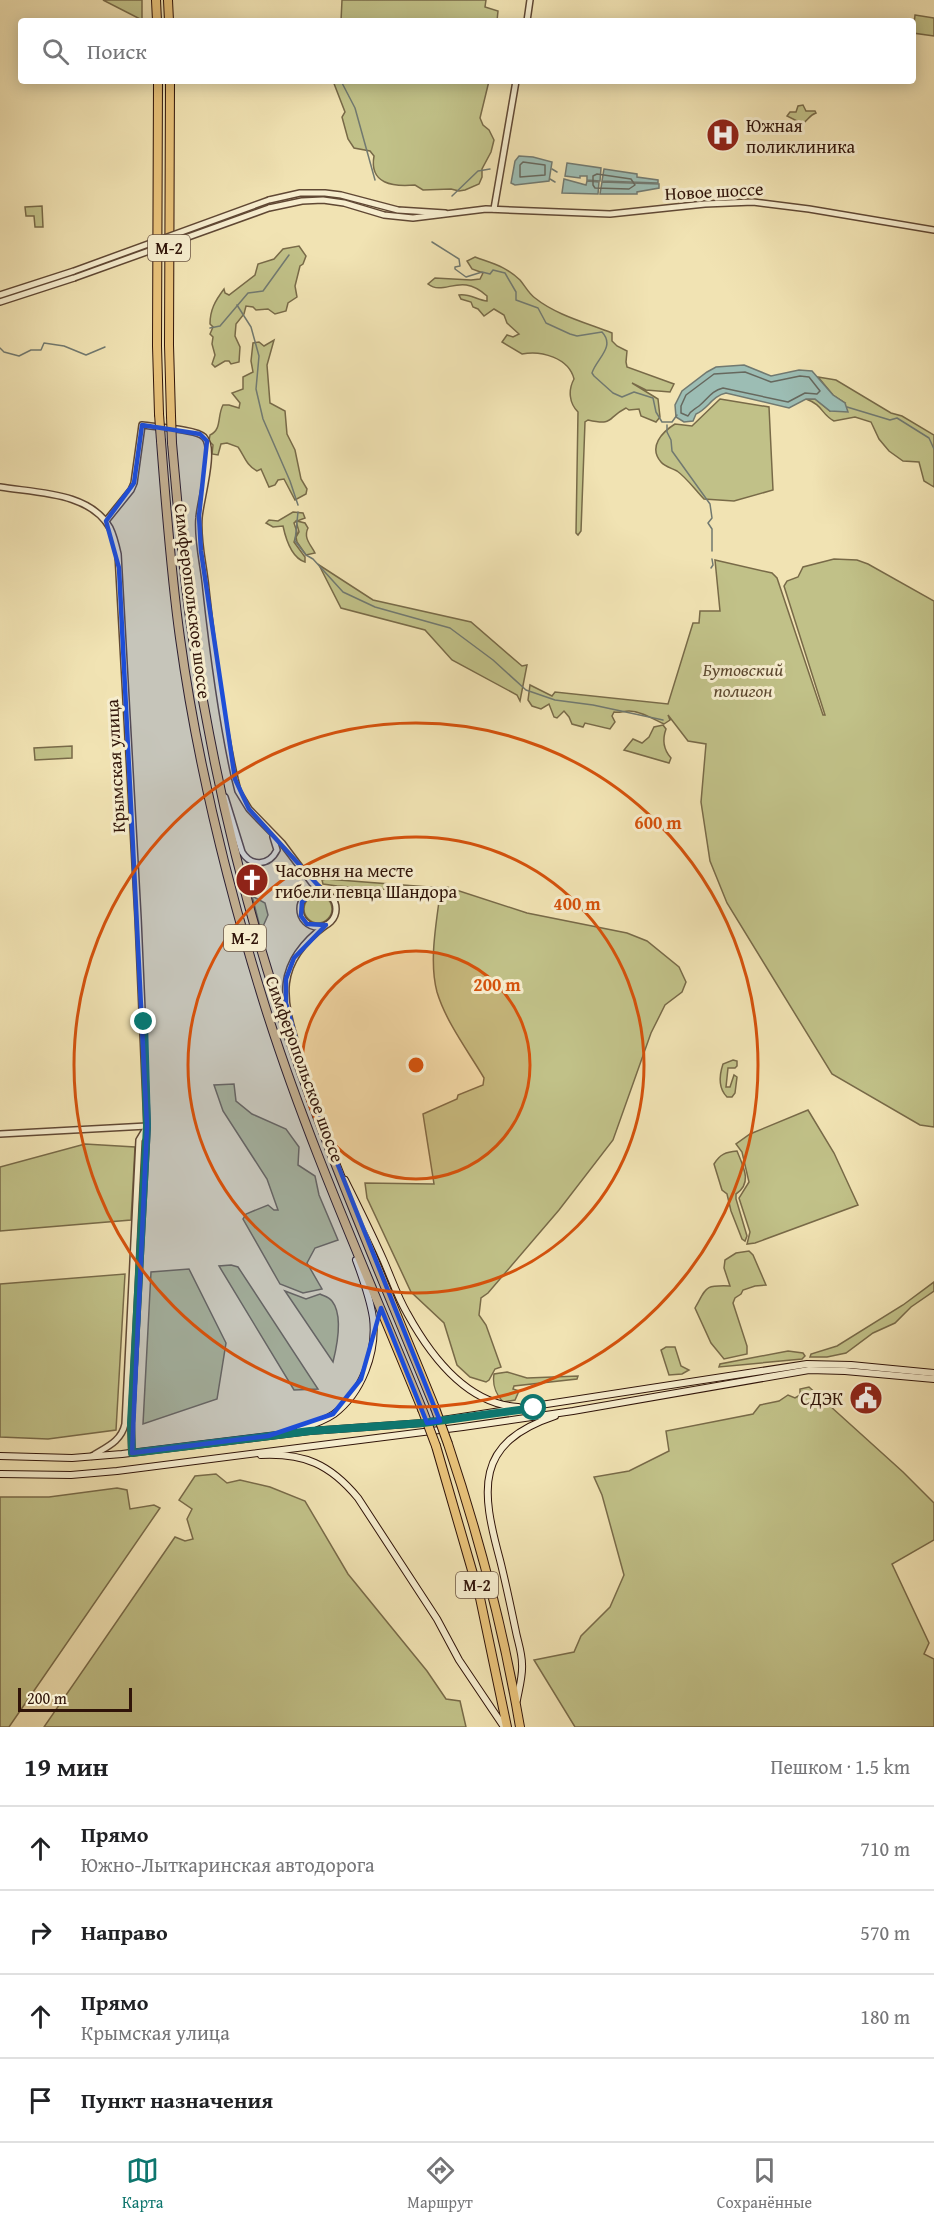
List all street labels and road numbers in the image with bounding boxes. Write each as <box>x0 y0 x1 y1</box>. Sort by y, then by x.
street label: Новое шоссе <box>664 175 764 207</box>
road number: М-2 <box>148 235 190 261</box>
street label: Симферопольское шоссе <box>168 502 218 700</box>
street label: Крымская улица <box>98 698 132 834</box>
road number: М-2 <box>224 925 266 951</box>
street label: Симферопольское шоссе <box>259 972 351 1166</box>
road number: М-2 <box>456 1572 498 1598</box>

